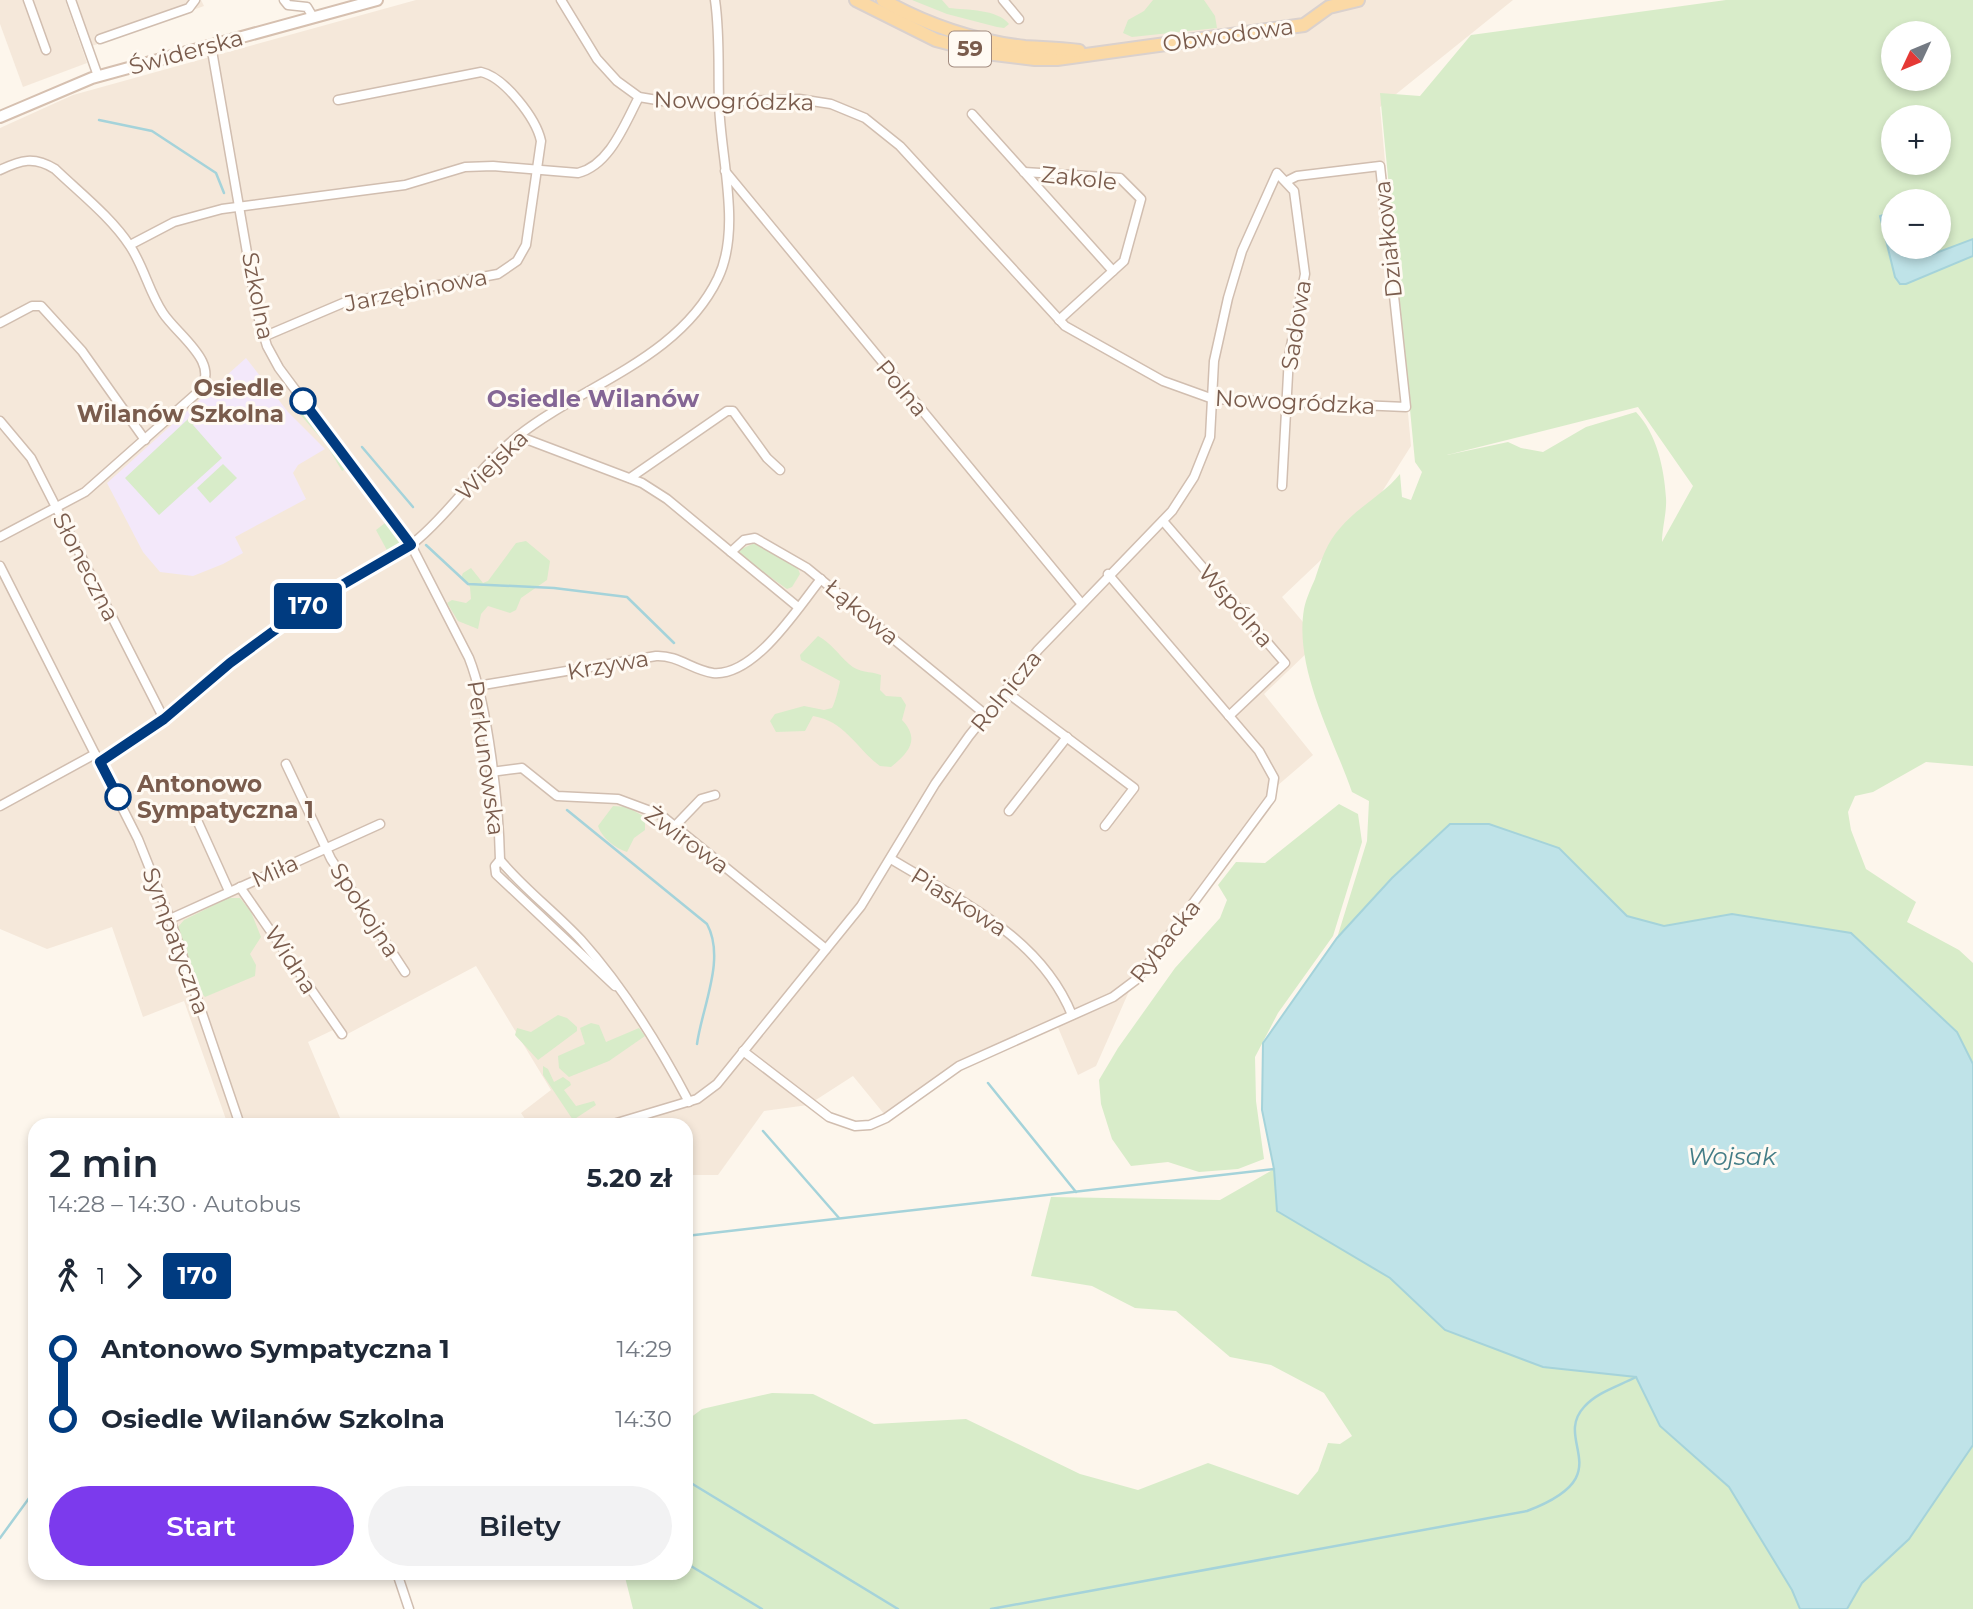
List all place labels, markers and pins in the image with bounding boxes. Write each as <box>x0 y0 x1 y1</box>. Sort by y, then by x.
place label: Osiedle Wilanów Szkolna <box>77 374 284 428</box>
marker: Osiedle Wilanów Szkolna <box>290 388 316 414</box>
place label: Antonowo Sympatyczna 1 <box>136 770 314 824</box>
marker: Antonowo Sympatyczna 1 <box>105 784 131 810</box>

